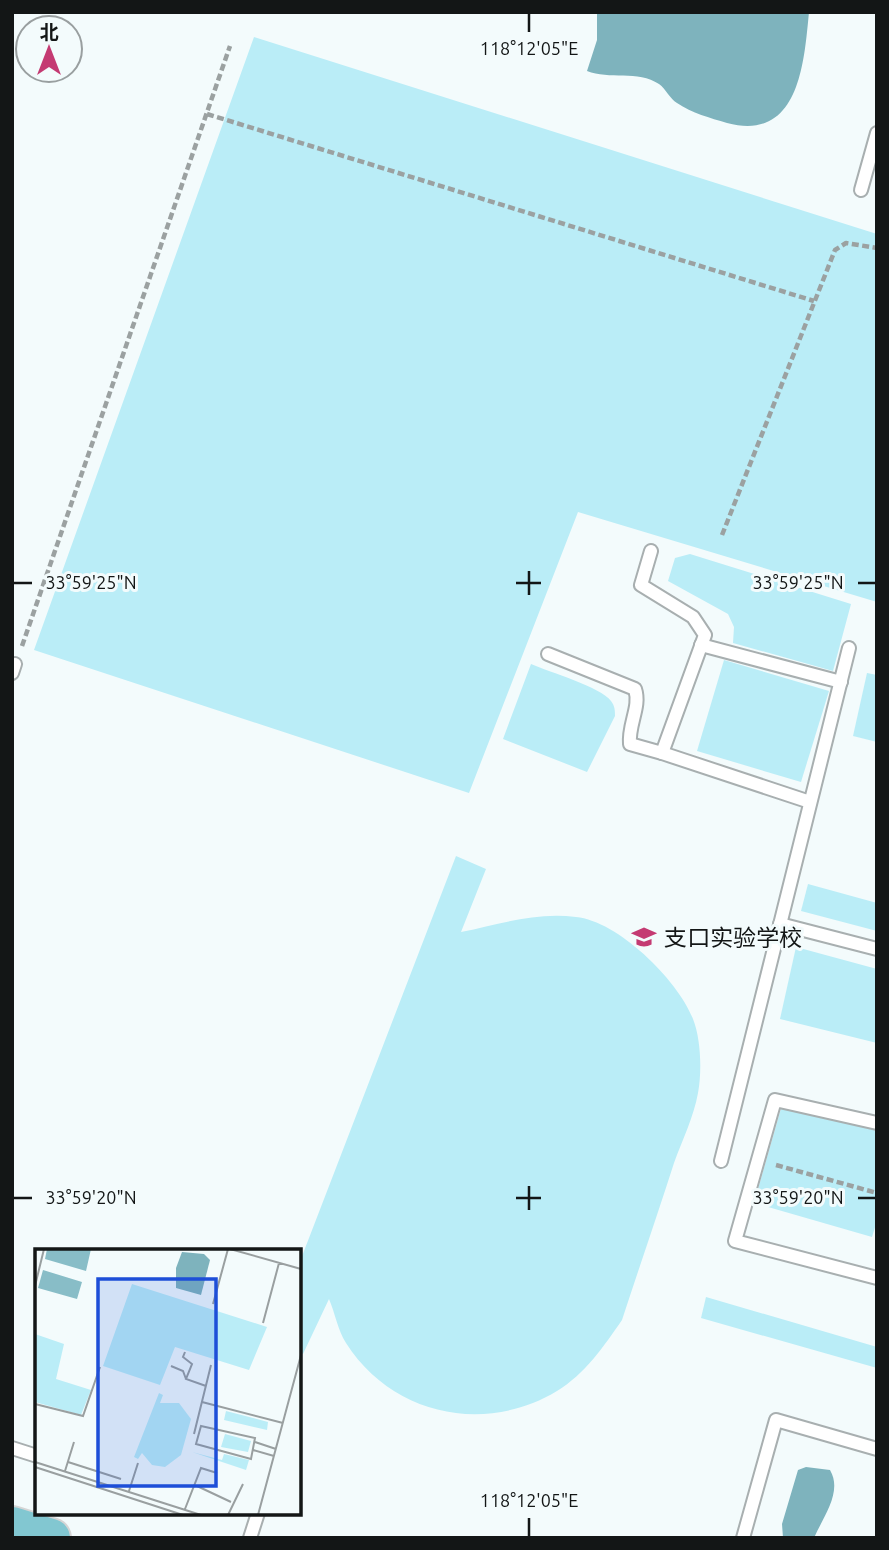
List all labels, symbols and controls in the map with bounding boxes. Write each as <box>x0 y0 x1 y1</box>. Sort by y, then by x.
north arrow <box>14 14 84 84</box>
text: 北 <box>39 21 59 43</box>
text: 118°12'05"E <box>480 38 578 58</box>
text: 33°59'25"N <box>45 572 137 592</box>
text: 33°59'25"N <box>752 572 844 592</box>
school or university icon: 支口实验学校 <box>630 923 658 951</box>
place label: 支口实验学校 <box>664 925 802 950</box>
text: 33°59'20"N <box>45 1187 137 1207</box>
text: 33°59'20"N <box>752 1187 844 1207</box>
inset map <box>35 1249 301 1515</box>
text: 118°12'05"E <box>480 1490 578 1510</box>

